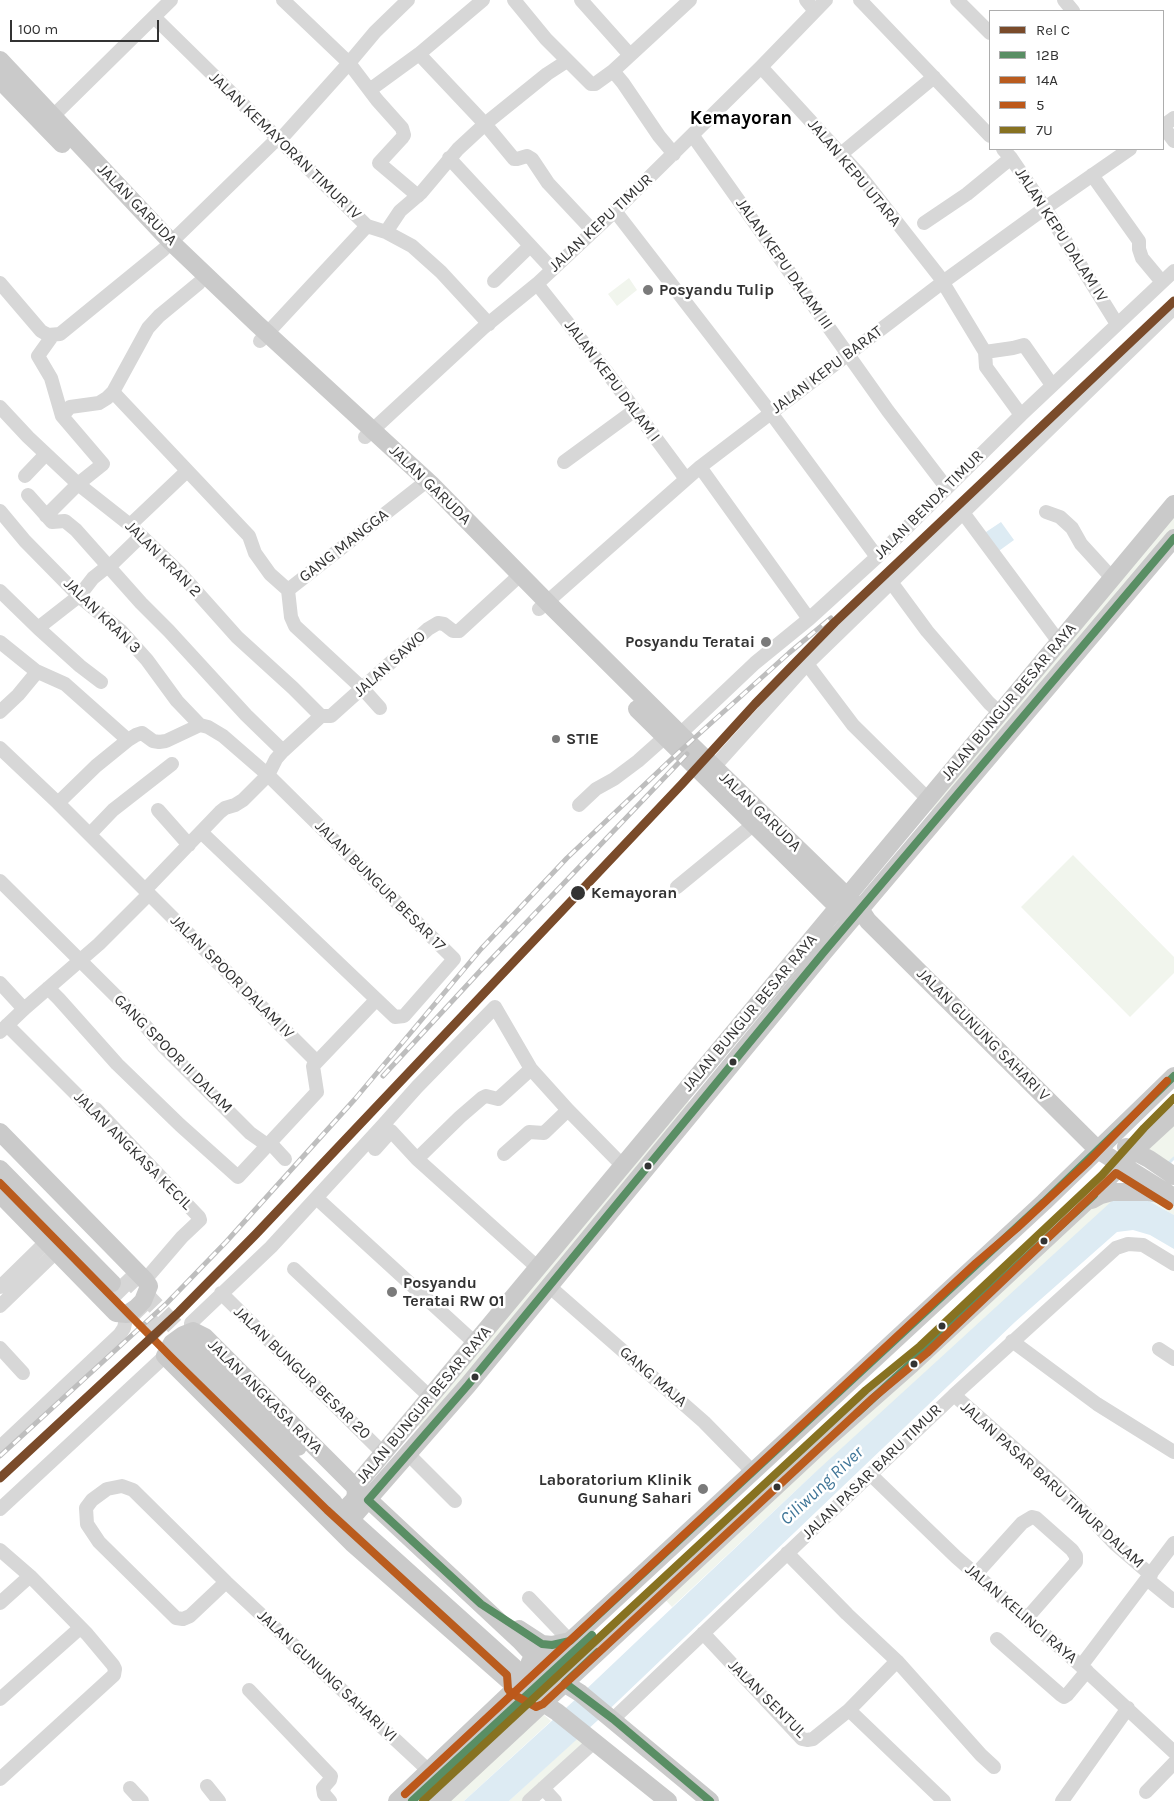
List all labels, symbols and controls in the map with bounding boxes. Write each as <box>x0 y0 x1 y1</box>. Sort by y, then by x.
scale bar <box>12 10 161 42</box>
legend <box>989 10 1164 150</box>
text: 100 m <box>18 20 58 38</box>
text: Rel C <box>1036 21 1070 39</box>
text: 12B <box>1036 46 1059 64</box>
street label: JALAN KEMAYORAN TIMUR IV <box>205 68 365 224</box>
text: 14A <box>1036 71 1058 89</box>
text: 5 <box>1036 96 1044 114</box>
district label: Kemayoran <box>690 108 792 130</box>
street label: JALAN KEPU UTARA <box>803 115 905 231</box>
text: 7U <box>1036 121 1053 139</box>
street label: JALAN GARUDA <box>93 160 181 250</box>
street label: JALAN KEPU DALAM IV <box>1010 164 1112 306</box>
street label: JALAN KEPU TIMUR <box>545 170 657 276</box>
street label: JALAN KEPU DALAM III <box>731 195 837 333</box>
place label: Posyandu Tulip <box>659 280 774 300</box>
marker: Posyandu Tulip <box>641 283 655 297</box>
street label: JALAN KEPU DALAM I <box>560 316 664 446</box>
street label: JALAN KEPU BARAT <box>768 322 886 418</box>
street label: JALAN GARUDA <box>385 441 475 529</box>
street label: JALAN BENDA TIMUR <box>870 446 988 564</box>
street label: GANG MANGGA <box>296 505 392 587</box>
street label: JALAN KRAN 2 <box>121 517 205 601</box>
street label: JALAN KRAN 3 <box>59 574 145 658</box>
street label: JALAN BUNGUR BESAR RAYA <box>937 619 1081 785</box>
street label: JALAN SAWO <box>350 627 430 701</box>
place label: Posyandu Teratai <box>625 632 755 652</box>
marker: Posyandu Teratai <box>759 635 773 649</box>
place label: STIE <box>566 729 599 749</box>
marker: STIE <box>550 733 562 745</box>
street label: JALAN GARUDA <box>715 768 805 856</box>
street label: JALAN BUNGUR BESAR 17 <box>311 817 449 955</box>
place label: Kemayoran <box>591 883 677 903</box>
marker: Kemayoran <box>569 884 587 902</box>
street label: JALAN SPOOR DALAM IV <box>166 911 298 1043</box>
street label: JALAN BUNGUR BESAR RAYA <box>678 930 822 1096</box>
street label: JALAN GUNUNG SAHARI V <box>913 965 1053 1105</box>
street label: GANG SPOOR II DALAM <box>110 991 236 1117</box>
unlabelled marker <box>728 1057 738 1067</box>
street label: JALAN ANGKASA KECIL <box>70 1088 196 1214</box>
unlabelled marker <box>643 1161 653 1171</box>
unlabelled marker <box>1039 1236 1049 1246</box>
place label: Posyandu Teratai RW 01 <box>403 1273 505 1311</box>
marker: Posyandu Teratai RW 01 <box>385 1285 399 1299</box>
street label: JALAN BUNGUR BESAR 20 <box>230 1303 374 1443</box>
unlabelled marker <box>937 1321 947 1331</box>
street label: JALAN BUNGUR BESAR RAYA <box>352 1322 496 1488</box>
street label: JALAN ANGKASA RAYA <box>204 1336 326 1458</box>
street label: GANG MAJA <box>615 1343 691 1411</box>
unlabelled marker <box>909 1359 919 1369</box>
unlabelled marker <box>470 1372 480 1382</box>
street label: JALAN PASAR BARU TIMUR DALAM <box>956 1398 1148 1572</box>
street label: JALAN PASAR BARU TIMUR <box>798 1400 946 1544</box>
water label: Ciliwung River <box>776 1442 868 1530</box>
place label: Laboratorium Klinik Gunung Sahari <box>539 1470 692 1508</box>
marker: Laboratorium Klinik Gunung Sahari <box>696 1482 710 1496</box>
unlabelled marker <box>772 1482 782 1492</box>
street label: JALAN KELINCI RAYA <box>961 1560 1081 1668</box>
street label: JALAN GUNUNG SAHARI VI <box>253 1606 401 1746</box>
street label: JALAN SENTUL <box>724 1656 810 1742</box>

